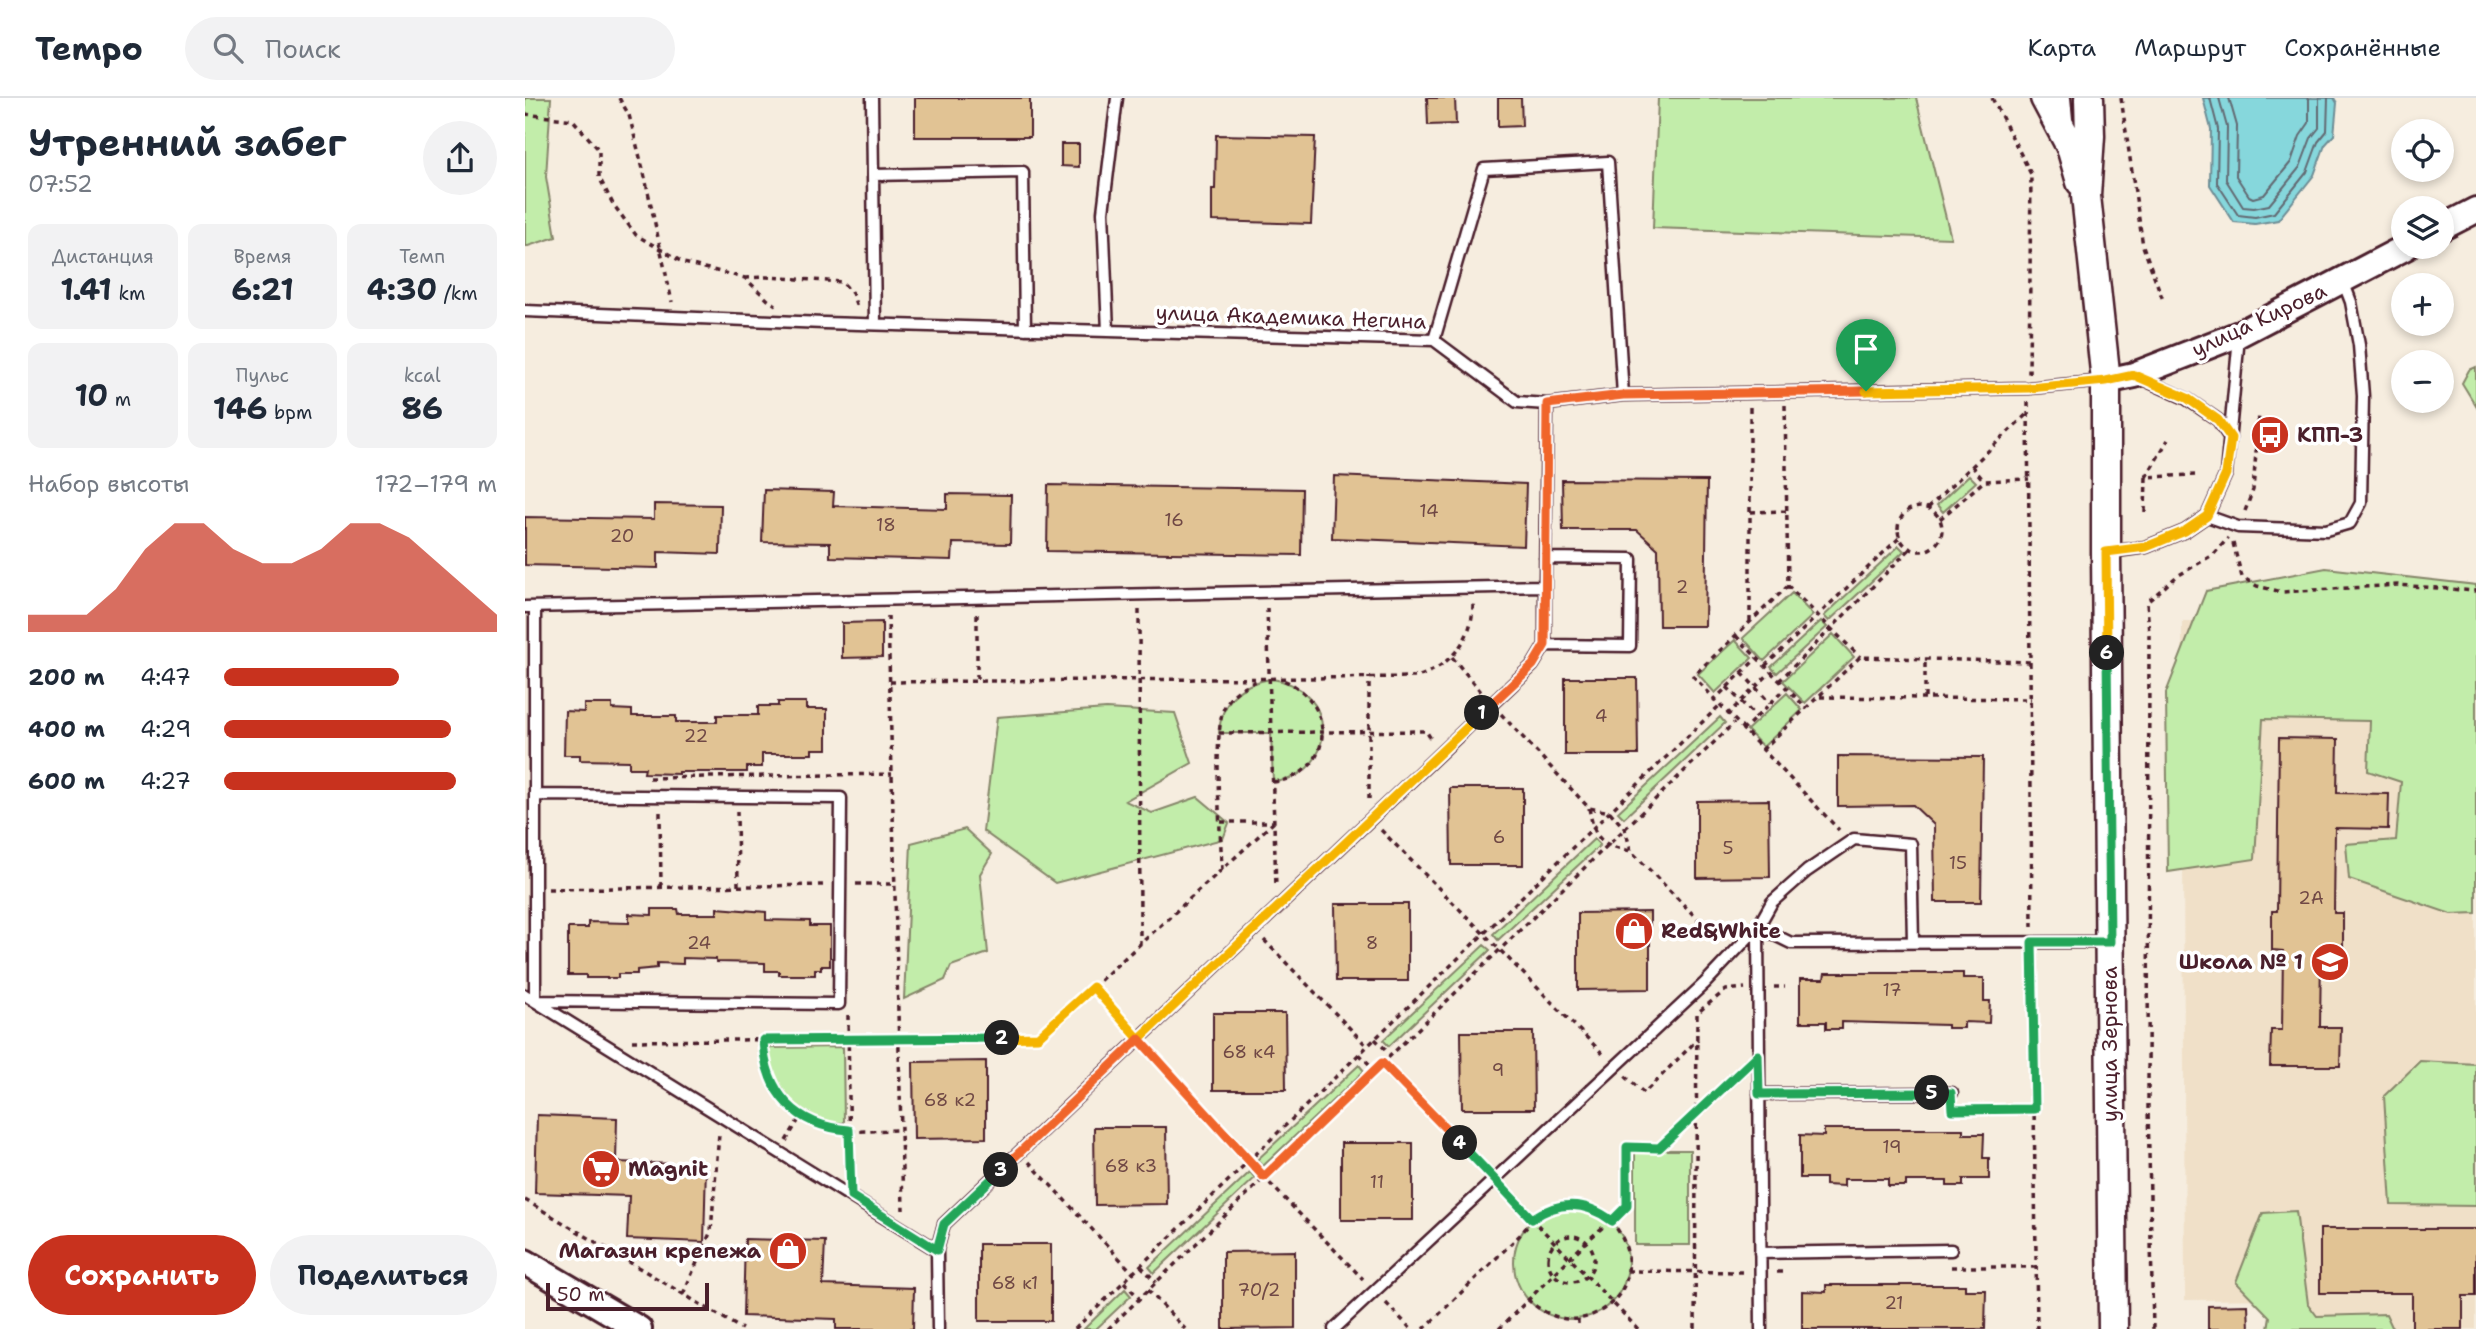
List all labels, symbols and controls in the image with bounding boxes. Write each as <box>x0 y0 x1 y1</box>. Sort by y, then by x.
search box <box>185 17 675 80</box>
text: Tempo <box>35 26 143 71</box>
icon: search <box>209 29 247 67</box>
text: Поиск <box>265 31 341 66</box>
text: Карта <box>2028 32 2096 64</box>
text: Маршрут <box>2134 32 2246 64</box>
text: Сохранённые <box>2284 32 2441 64</box>
text: Утренний забег <box>28 117 346 168</box>
map controls <box>2391 119 2454 413</box>
button: locate <box>2391 119 2454 182</box>
button: share <box>423 121 497 195</box>
text: 07:52 <box>28 169 93 199</box>
button: layers <box>2391 196 2454 259</box>
text: Дистанция <box>52 244 154 269</box>
text: Время <box>234 244 291 269</box>
text: Темп <box>399 244 445 269</box>
text: 1.41 <box>60 269 112 310</box>
text: 6:21 <box>231 269 294 310</box>
text: 4:30 <box>367 269 437 310</box>
button: + <box>2391 273 2454 336</box>
street label: улица Кирова <box>2187 277 2331 363</box>
text: km <box>112 281 145 306</box>
text: /km <box>437 281 478 306</box>
street label: улица Академика Негина <box>1155 298 1427 336</box>
pin <box>1836 319 1896 391</box>
icon: arrive <box>1847 330 1885 368</box>
button: − <box>2391 350 2454 413</box>
text: Пульс <box>236 363 289 388</box>
text: kcal <box>404 363 441 388</box>
text: 10 <box>75 375 108 416</box>
text: m <box>108 387 131 412</box>
text: 146 <box>213 388 268 429</box>
text: 86 <box>401 388 443 429</box>
text: bpm <box>268 400 312 425</box>
bus stop icon: КПП-3 <box>2249 414 2291 456</box>
place label: КПП-3 <box>2297 421 2363 449</box>
text: Набор высоты <box>28 469 189 499</box>
text: 172–179 m <box>375 469 497 499</box>
house number: 14 <box>1419 499 1439 523</box>
house number: 16 <box>1164 508 1184 532</box>
house number: 18 <box>876 513 896 537</box>
house number: 20 <box>610 524 634 548</box>
house number: 2 <box>1676 575 1688 599</box>
pin: 6 <box>2089 636 2125 670</box>
text: 6 <box>2100 640 2113 665</box>
text: 200 m <box>28 662 105 692</box>
text: 4:47 <box>140 662 191 692</box>
pin: 1 <box>1465 696 1499 730</box>
text: 1 <box>1477 700 1486 725</box>
house number: 4 <box>1595 704 1607 728</box>
text: 400 m <box>28 714 105 744</box>
text: 4:29 <box>140 714 191 744</box>
house number: 22 <box>684 724 708 748</box>
text: 600 m <box>28 766 105 796</box>
text: 4:27 <box>140 766 191 796</box>
house number: 6 <box>1493 825 1505 849</box>
house number: 5 <box>1722 836 1734 860</box>
house number: 15 <box>1949 851 1967 875</box>
house number: 2А <box>2298 886 2324 910</box>
shop icon: Red&White <box>1613 910 1655 952</box>
place label: Red&White <box>1661 917 1781 945</box>
house number: 24 <box>687 931 711 955</box>
house number: 8 <box>1366 931 1378 955</box>
school or university icon: Школа № 1 <box>2309 941 2351 983</box>
place label: Школа № 1 <box>2179 948 2303 976</box>
street label: улица Зернова <box>2096 966 2124 1122</box>
house number: 17 <box>1882 978 1902 1002</box>
pin: 2 <box>985 1020 1019 1056</box>
text: 2 <box>995 1025 1008 1050</box>
house number: 68 к4 <box>1223 1040 1275 1064</box>
house number: 9 <box>1492 1058 1504 1082</box>
pin: 5 <box>1915 1076 1949 1110</box>
text: 5 <box>1926 1080 1937 1105</box>
house number: 68 к2 <box>924 1088 976 1112</box>
pin: 4 <box>1443 1126 1478 1160</box>
text: 4 <box>1453 1130 1466 1155</box>
house number: 19 <box>1882 1135 1902 1159</box>
supermarket icon: Magnit <box>580 1148 622 1190</box>
pin: 3 <box>983 1152 1019 1188</box>
house number: 68 к3 <box>1105 1154 1157 1178</box>
place label: Magnit <box>628 1155 708 1183</box>
text: 3 <box>994 1157 1007 1182</box>
house number: 11 <box>1370 1170 1384 1194</box>
shop icon: Магазин крепежа <box>767 1230 809 1272</box>
button: Сохранить <box>28 1235 256 1315</box>
button: Поделиться <box>270 1235 497 1315</box>
place label: Магазин крепежа <box>558 1237 762 1265</box>
house number: 68 к1 <box>992 1271 1038 1295</box>
house number: 70/2 <box>1238 1278 1280 1302</box>
scale bar <box>546 1280 709 1312</box>
text: 50 m <box>557 1282 605 1307</box>
house number: 21 <box>1884 1291 1904 1315</box>

